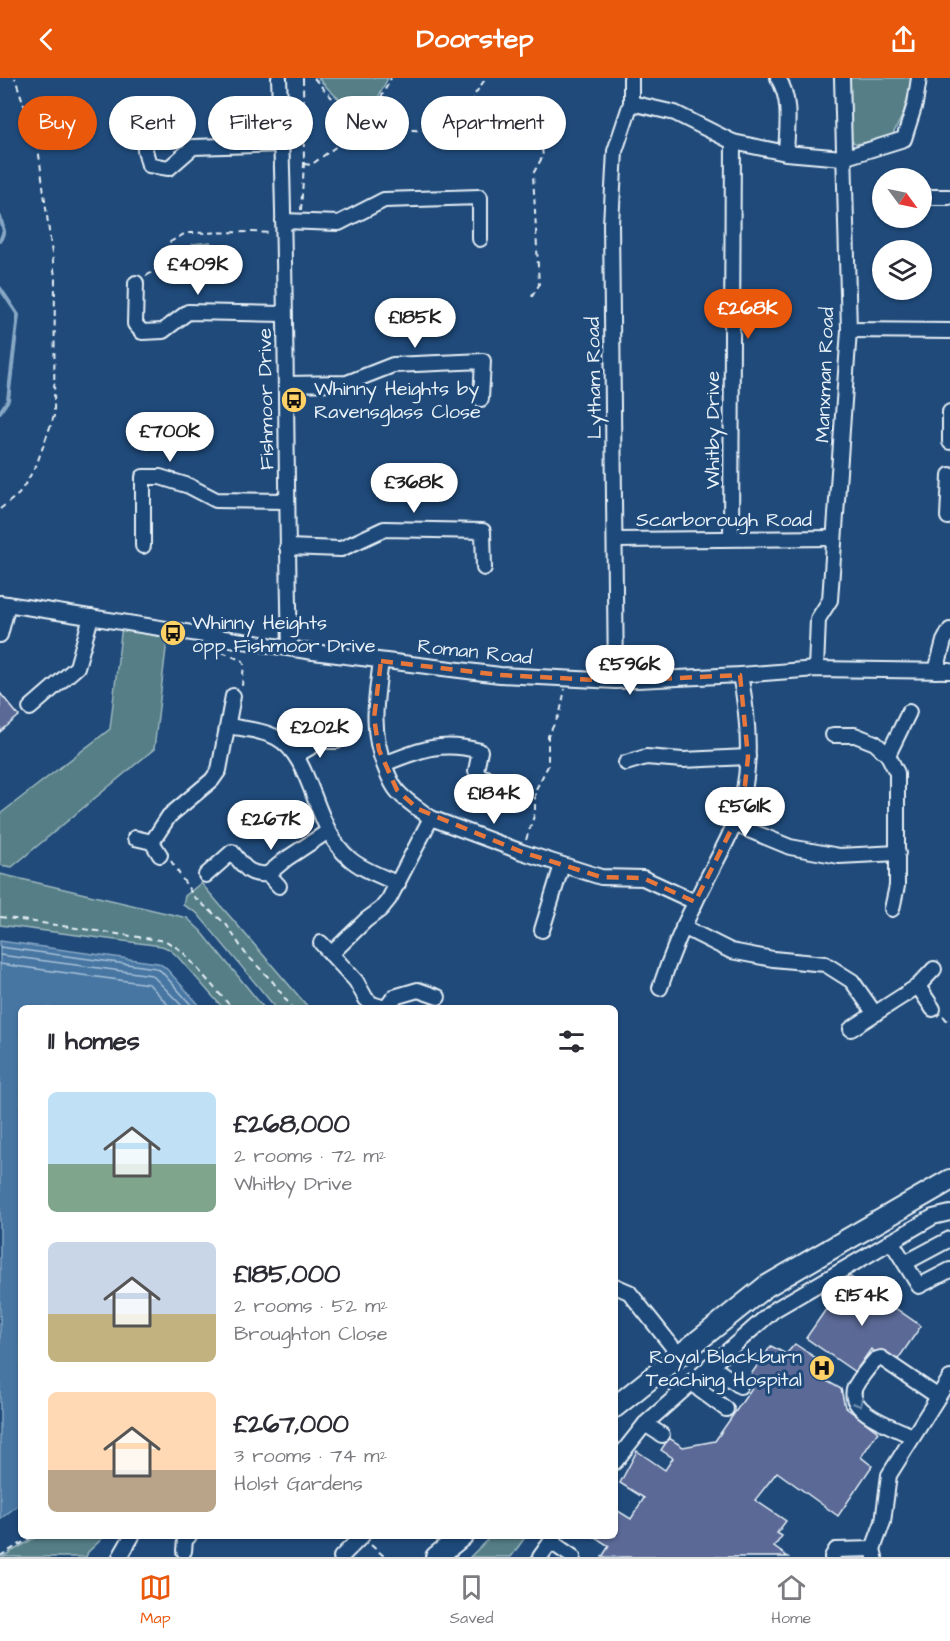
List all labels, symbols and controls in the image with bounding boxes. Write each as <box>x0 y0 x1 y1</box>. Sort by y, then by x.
text: Doorstep <box>417 20 533 58</box>
icon: back <box>30 23 63 56</box>
icon: share <box>887 23 920 56</box>
chip: Buy <box>18 96 97 150</box>
chip: Rent <box>109 96 196 150</box>
chip: Filters <box>208 96 313 150</box>
chip: New <box>325 96 409 150</box>
chip: Apartment <box>421 96 566 150</box>
north arrow <box>872 168 932 228</box>
map controls <box>872 168 932 300</box>
button: layers <box>872 240 932 300</box>
pin: £409K <box>156 245 240 296</box>
text: £409K <box>168 250 228 278</box>
pin: £268K <box>706 289 790 340</box>
text: £268K <box>718 294 778 322</box>
pin: £185K <box>373 298 457 349</box>
text: £185K <box>389 303 441 331</box>
street label: Manxman Road <box>809 307 841 443</box>
street label: Lytham Road <box>579 316 610 439</box>
street label: Fishmoor Drive <box>251 327 281 470</box>
street label: Whitby Drive <box>699 371 728 489</box>
place label: Whinny Heights by Ravensglass Close <box>314 375 481 427</box>
bus stop icon: Whinny Heights by Ravensglass Close <box>279 385 309 415</box>
pin: £700K <box>128 412 212 463</box>
text: £700K <box>140 417 200 445</box>
pin: £368K <box>372 463 456 514</box>
text: £368K <box>385 468 443 496</box>
street label: Scarborough Road <box>636 506 812 535</box>
place label: Whinny Heights opp Fishmoor Drive <box>192 609 376 660</box>
bus stop icon: Whinny Heights opp Fishmoor Drive <box>158 618 188 648</box>
street label: Roman Road <box>416 632 534 672</box>
pin: £596K <box>588 645 672 696</box>
text: £596K <box>600 650 660 678</box>
pin: £202K <box>278 708 362 759</box>
text: £202K <box>291 713 349 741</box>
pin: £184K <box>452 774 536 825</box>
text: £184K <box>468 779 520 807</box>
pin: £561K <box>703 787 787 838</box>
text: £561K <box>719 792 771 820</box>
pin: £267K <box>229 800 313 851</box>
text: £267K <box>241 805 301 833</box>
text: 11 homes <box>48 1023 140 1059</box>
icon: filters <box>555 1025 588 1058</box>
text: £268,000 <box>234 1106 350 1142</box>
icon: home <box>96 1116 168 1188</box>
text: 2 rooms · 72 m² <box>234 1142 386 1170</box>
text: Whitby Drive <box>234 1170 352 1198</box>
text: £185,000 <box>234 1256 340 1292</box>
icon: home <box>96 1266 168 1338</box>
pin: £154K <box>820 1276 904 1327</box>
text: £154K <box>835 1281 889 1309</box>
text: 2 rooms · 52 m² <box>234 1292 388 1320</box>
text: Broughton Close <box>234 1320 388 1348</box>
place label: Royal Blackburn Teaching Hospital <box>646 1343 802 1395</box>
hospital icon: Royal Blackburn Teaching Hospital <box>807 1353 837 1383</box>
one-way arrow <box>852 1397 863 1407</box>
text: £267,000 <box>234 1406 349 1442</box>
icon: home <box>96 1416 168 1488</box>
text: 3 rooms · 74 m² <box>234 1442 387 1470</box>
text: Holst Gardens <box>234 1470 363 1498</box>
tab: Map <box>139 1571 172 1629</box>
tab: Saved <box>450 1571 493 1629</box>
tab: Home <box>771 1571 811 1629</box>

